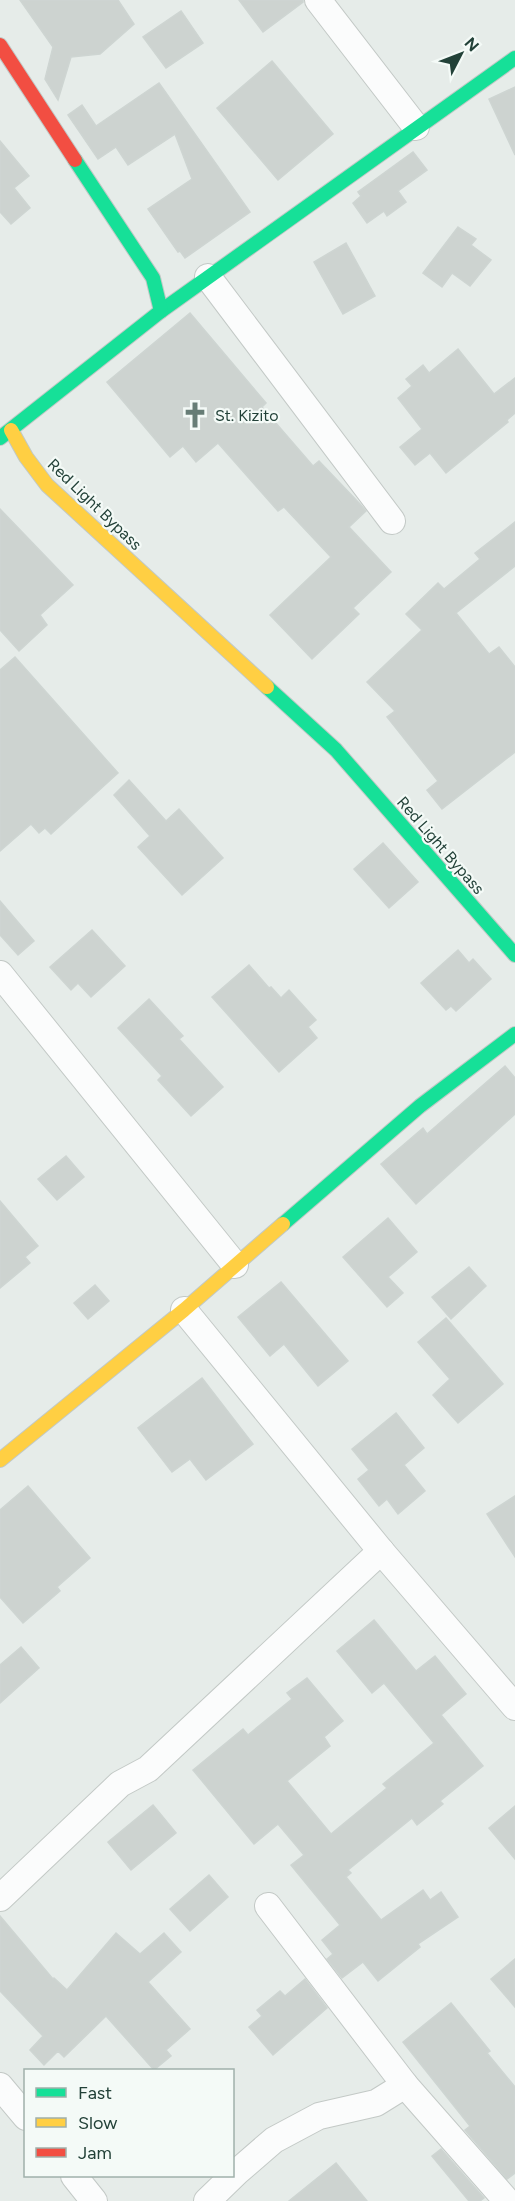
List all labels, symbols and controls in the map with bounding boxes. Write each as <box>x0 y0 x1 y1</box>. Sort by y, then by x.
north arrow <box>431 24 491 84</box>
text: N <box>461 33 483 55</box>
church icon: St. Kizito <box>180 400 210 430</box>
place label: St. Kizito <box>215 406 278 425</box>
street label: Red Light Bypass <box>44 455 146 554</box>
street label: Red Light Bypass <box>393 793 488 898</box>
legend <box>24 2069 234 2177</box>
text: Fast <box>78 2082 112 2104</box>
text: Slow <box>78 2112 117 2134</box>
text: Jam <box>78 2142 112 2164</box>

